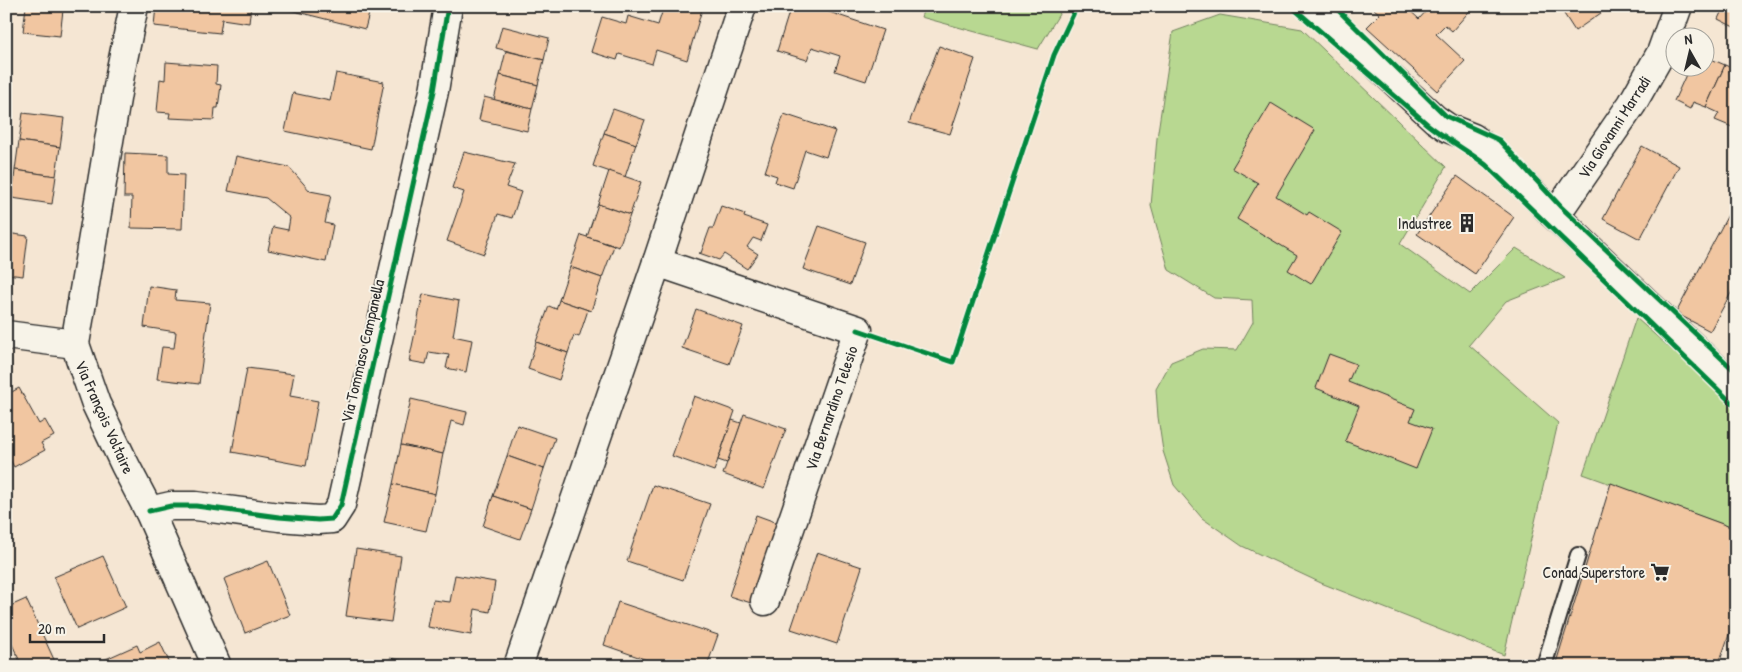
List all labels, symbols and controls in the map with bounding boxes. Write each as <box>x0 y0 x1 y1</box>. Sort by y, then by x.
north arrow <box>1664 28 1714 78</box>
text: N <box>1683 29 1694 49</box>
street label: Via Giovanni Marradi <box>1572 71 1656 183</box>
place label: Industree <box>1398 212 1453 234</box>
building icon: Industree <box>1456 212 1478 234</box>
street label: Via Tommaso Campanella <box>335 277 389 425</box>
street label: Via Bernardino Telesio <box>799 342 863 473</box>
street label: Via François Voltaire <box>70 357 140 478</box>
place label: Conad Superstore <box>1543 561 1646 583</box>
supermarket icon: Conad Superstore <box>1649 561 1671 583</box>
scale bar <box>30 612 104 644</box>
text: 20 m <box>38 618 65 639</box>

